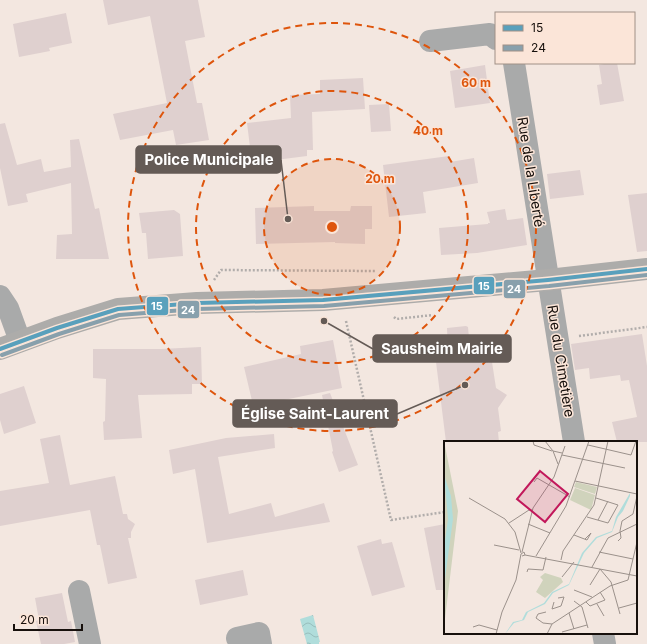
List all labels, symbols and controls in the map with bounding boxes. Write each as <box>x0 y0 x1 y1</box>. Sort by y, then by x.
legend <box>495 12 635 64</box>
text: 15 <box>531 20 543 35</box>
text: 24 <box>531 40 546 55</box>
text: 60 m <box>461 75 491 90</box>
street label: Rue de la Liberté <box>514 116 549 228</box>
text: 40 m <box>413 123 443 138</box>
callout: Police Municipale <box>136 146 281 173</box>
text: Police Municipale <box>144 150 274 169</box>
text: 20 m <box>365 171 395 186</box>
centre of rings <box>325 220 339 234</box>
line badge: 15 <box>473 276 495 295</box>
text: 15 <box>478 279 490 293</box>
line badge: 24 <box>503 279 526 299</box>
text: 24 <box>507 282 521 296</box>
line badge: 15 <box>146 296 169 316</box>
text: 15 <box>151 299 163 313</box>
line badge: 24 <box>177 300 200 319</box>
text: 24 <box>181 303 195 317</box>
street label: Rue du Cimetière <box>544 304 579 418</box>
callout: Sausheim Mairie <box>373 335 511 362</box>
text: Sausheim Mairie <box>381 339 503 358</box>
callout: Église Saint-Laurent <box>233 400 397 427</box>
text: Église Saint-Laurent <box>241 404 389 423</box>
inset map <box>444 441 637 634</box>
scale bar <box>14 606 82 632</box>
text: 20 m <box>20 612 49 627</box>

